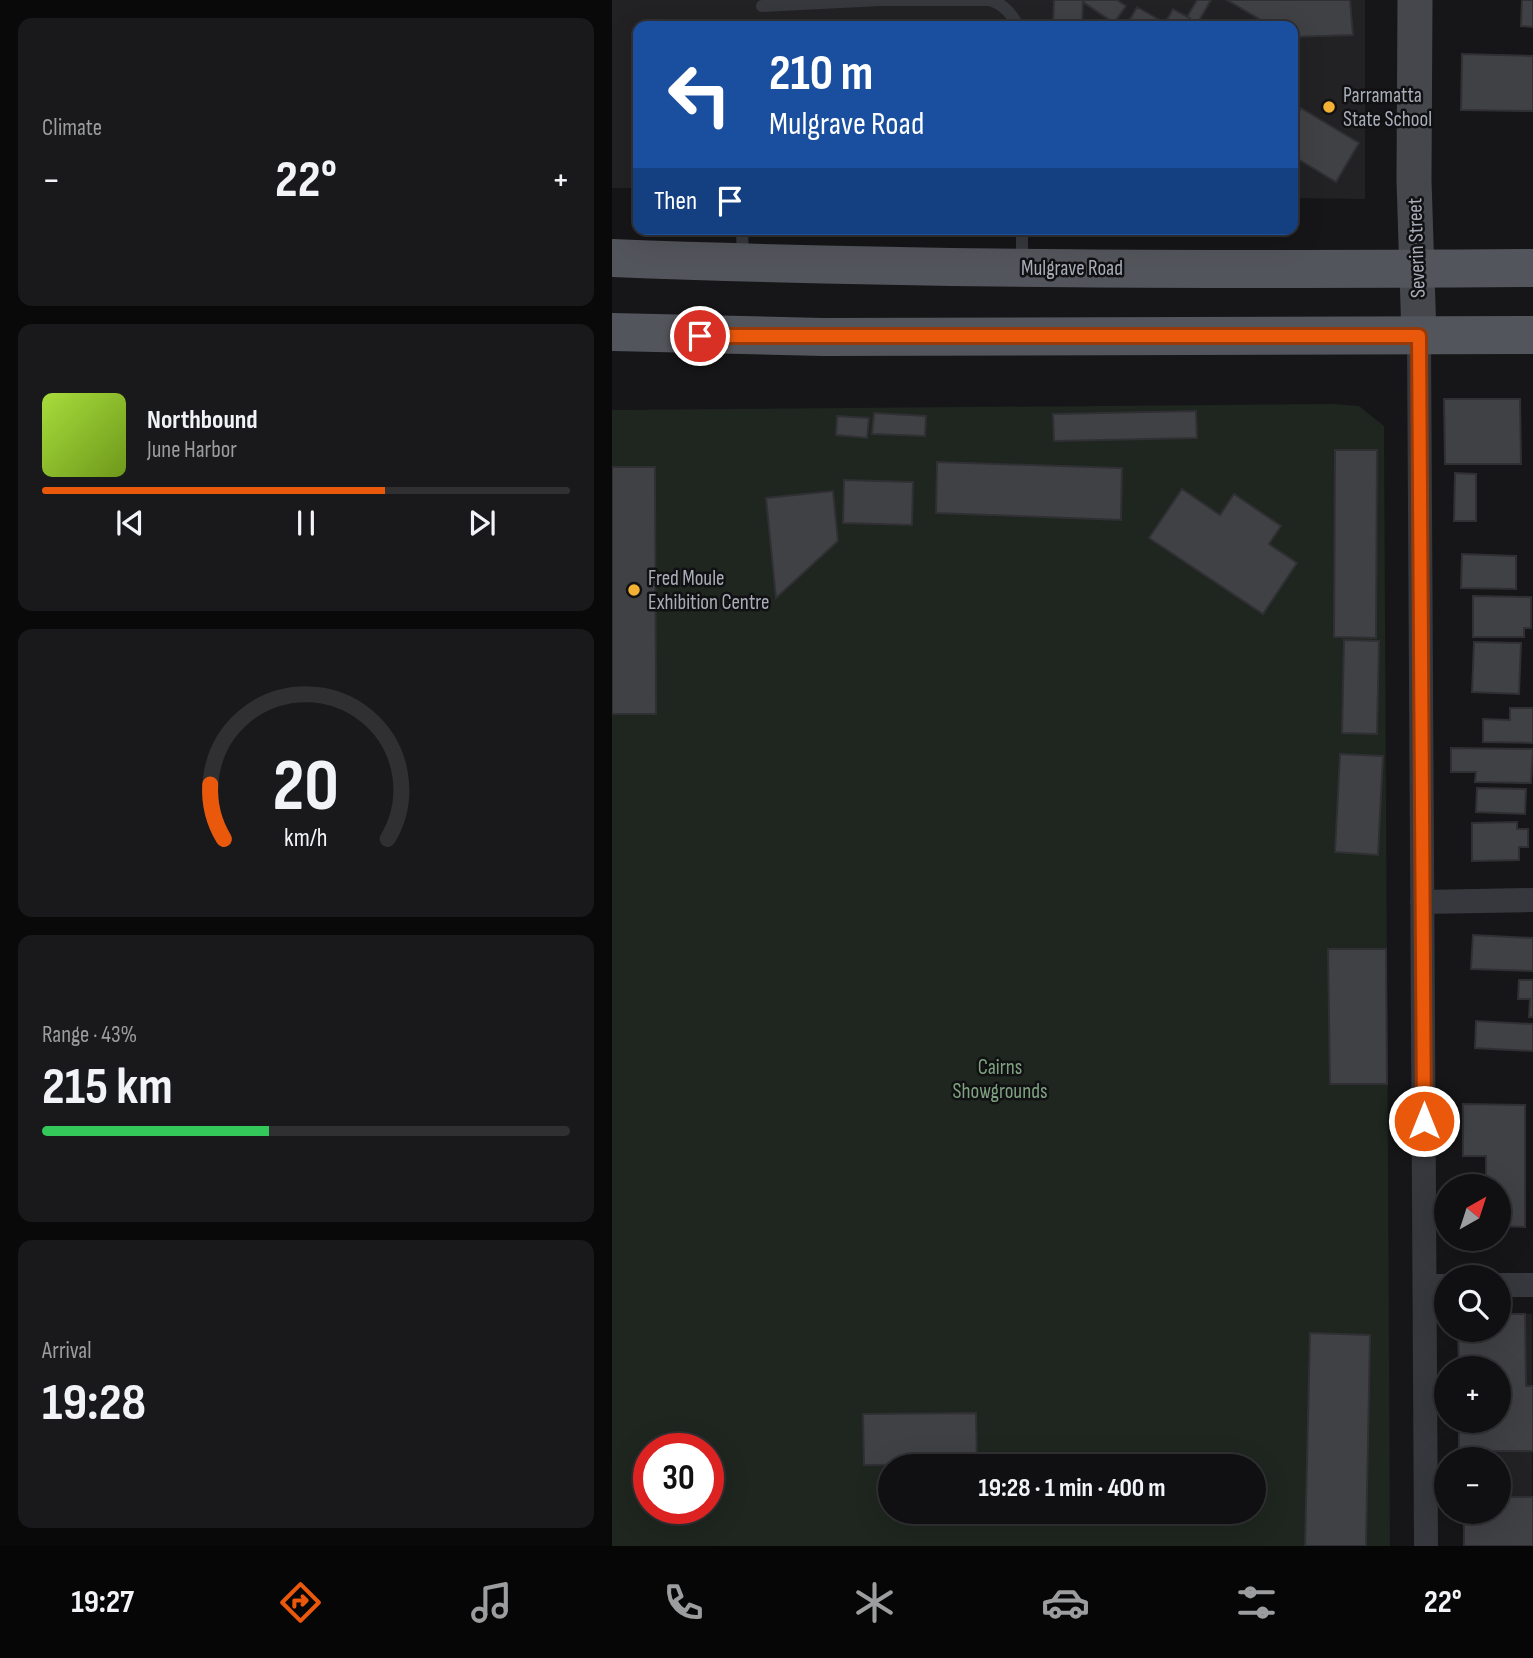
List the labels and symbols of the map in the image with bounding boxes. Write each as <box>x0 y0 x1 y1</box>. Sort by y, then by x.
place label: Parramatta State School <box>1343 83 1432 132</box>
marker: Parramatta State School <box>1321 99 1337 115</box>
street label: Severin Street <box>1402 197 1431 299</box>
street label: Mulgrave Road <box>1021 256 1123 281</box>
pin <box>670 306 730 366</box>
place label: Fred Moule Exhibition Centre <box>648 566 770 615</box>
marker: Fred Moule Exhibition Centre <box>626 582 642 598</box>
park label: Cairns Showgrounds <box>953 1055 1047 1104</box>
position arrow <box>1387 1084 1461 1158</box>
north arrow <box>1434 1174 1512 1251</box>
speed limit sign: 30 <box>633 1433 724 1524</box>

